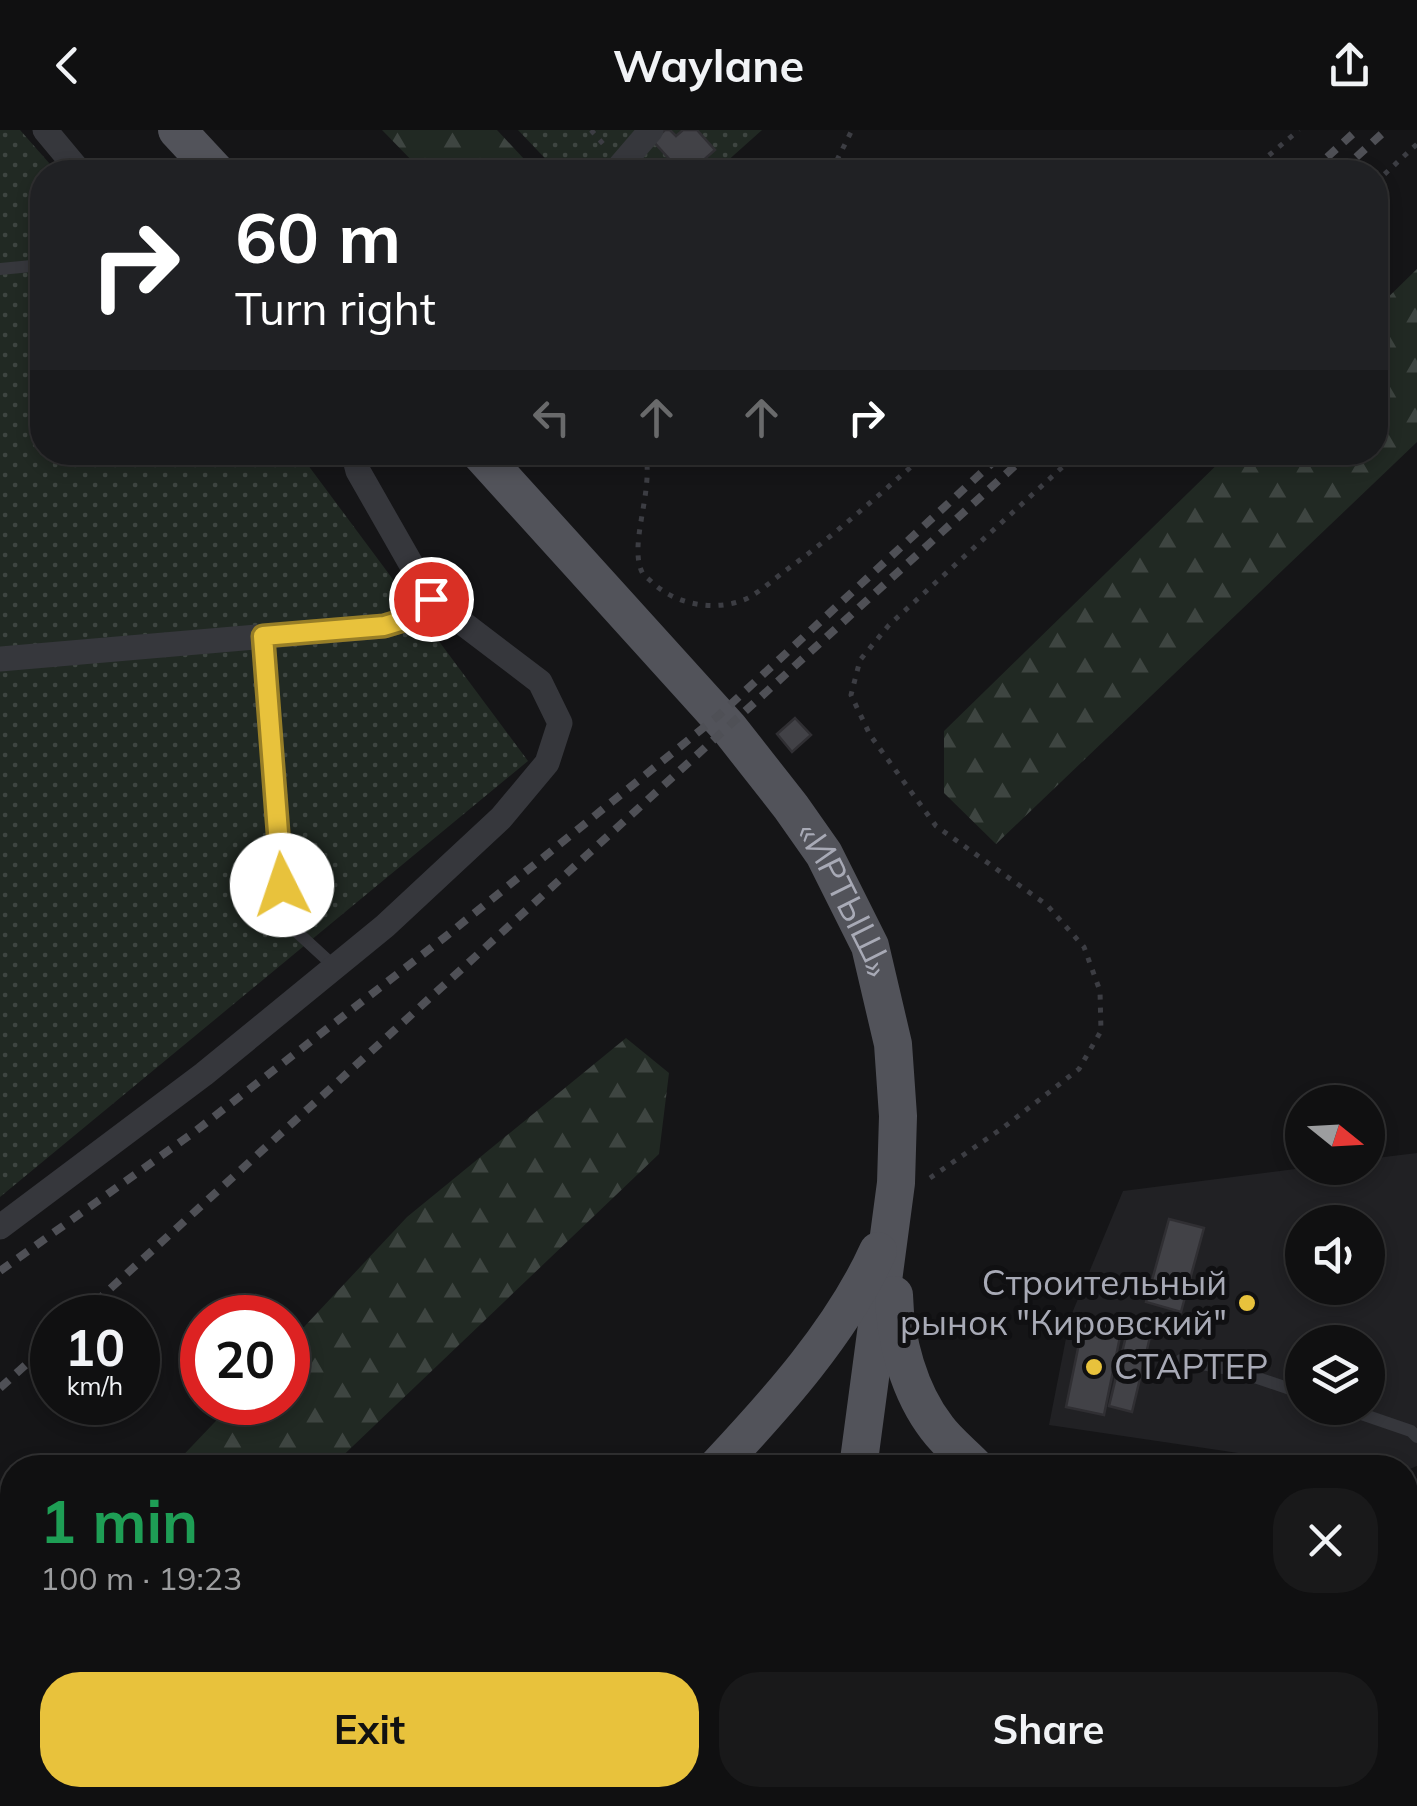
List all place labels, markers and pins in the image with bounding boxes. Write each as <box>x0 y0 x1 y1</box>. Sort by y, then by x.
pin <box>389 557 474 642</box>
place label: Строительный рынок "Кировский" <box>900 1260 1227 1344</box>
marker: Строительный рынок "Кировский" <box>1236 1292 1258 1314</box>
place label: СТАРТЕР <box>1114 1344 1268 1388</box>
marker: СТАРТЕР <box>1083 1356 1105 1378</box>

